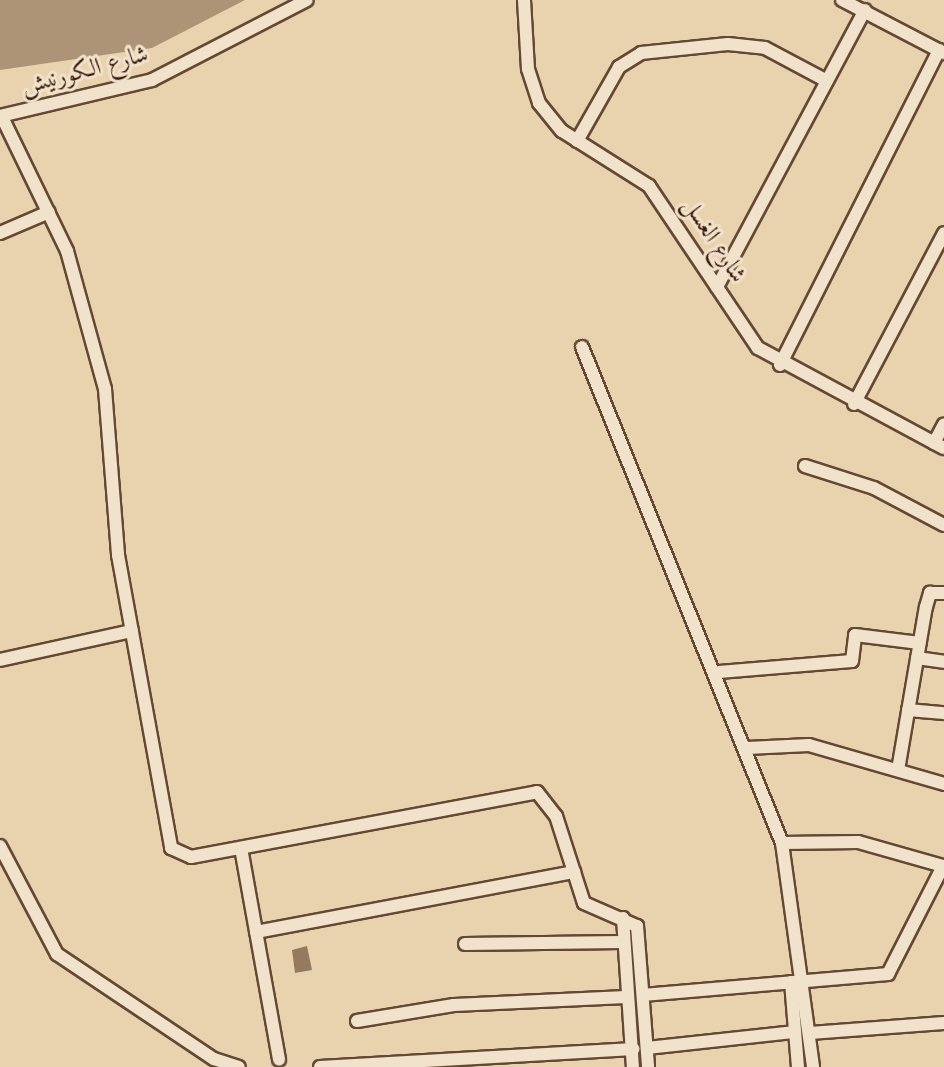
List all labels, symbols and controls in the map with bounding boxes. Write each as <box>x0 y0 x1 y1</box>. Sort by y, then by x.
street label: شارع الكورنيش <box>18 41 152 103</box>
street label: شارع الغسل <box>675 193 751 289</box>

